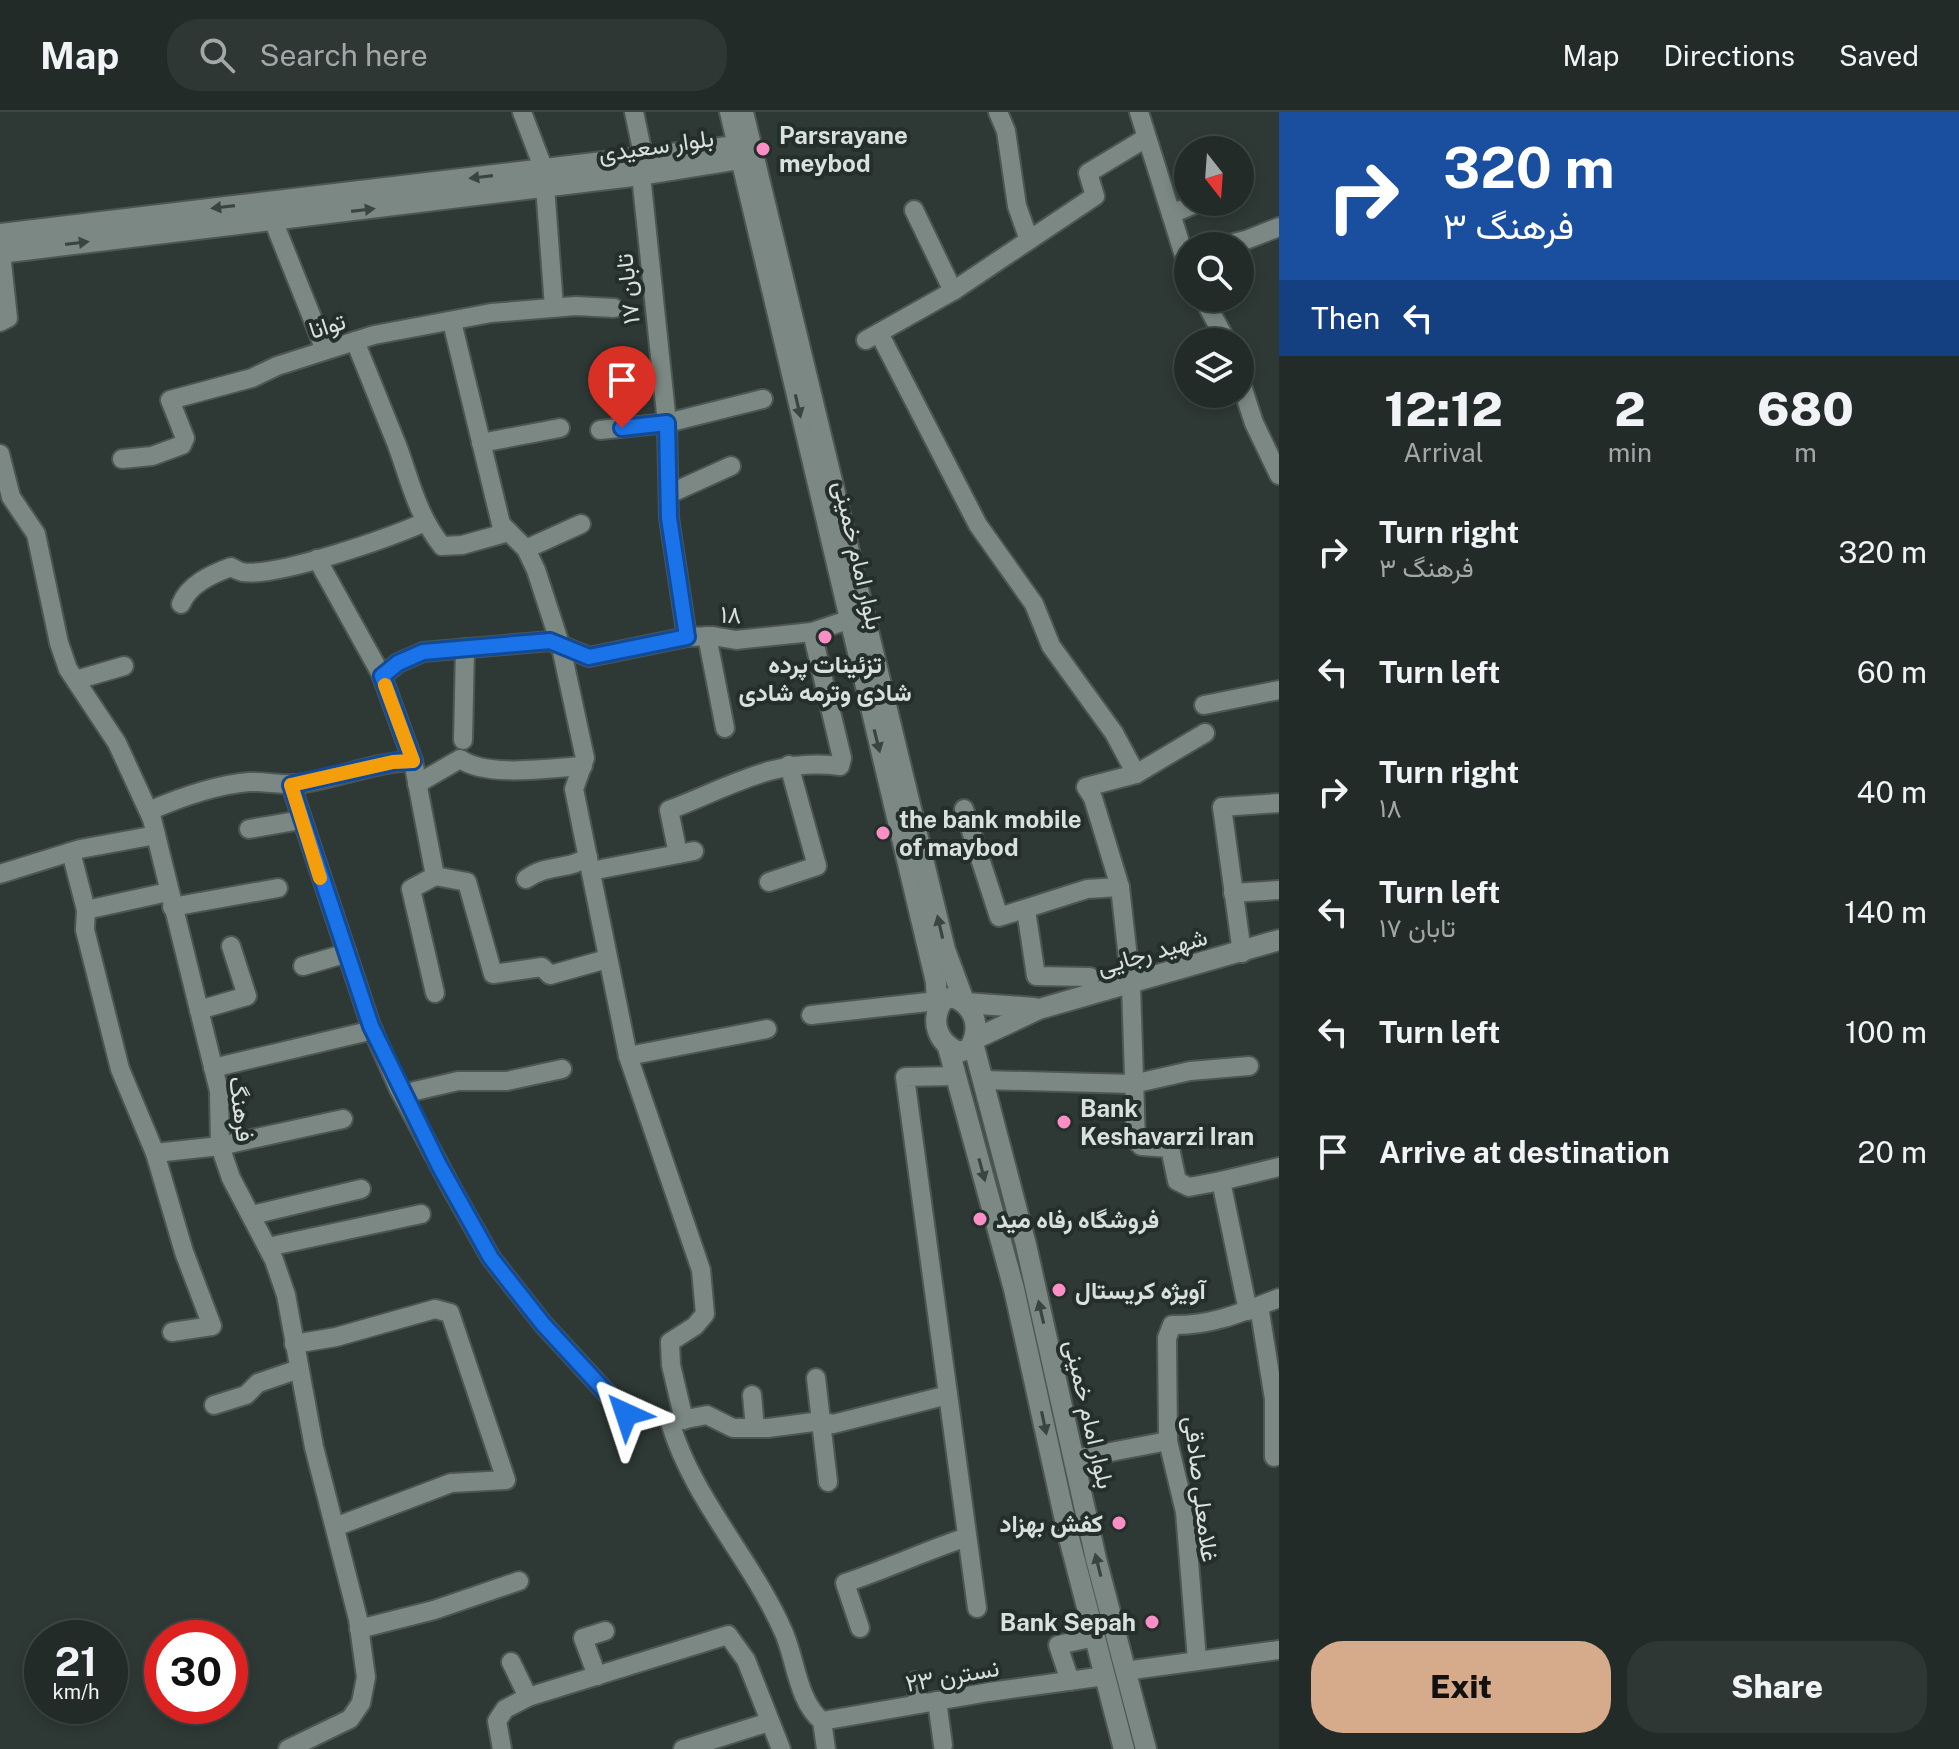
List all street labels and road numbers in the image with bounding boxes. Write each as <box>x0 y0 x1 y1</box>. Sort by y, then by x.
street label: بلوار سعیدی <box>597 123 716 169</box>
street label: تابان ۱۷ <box>609 252 646 326</box>
street label: توانا <box>305 306 349 346</box>
street label: بلوار امام خمینی <box>825 478 890 633</box>
street label: ۱۸ <box>720 599 742 629</box>
street label: شهید رجایی <box>1094 922 1211 982</box>
street label: فرهنگ <box>222 1075 260 1144</box>
street label: بلوار امام خمینی <box>1056 1337 1121 1492</box>
street label: غلامعلی صادقی <box>1178 1414 1225 1564</box>
street label: نسترن ۲۳ <box>903 1653 1001 1699</box>

